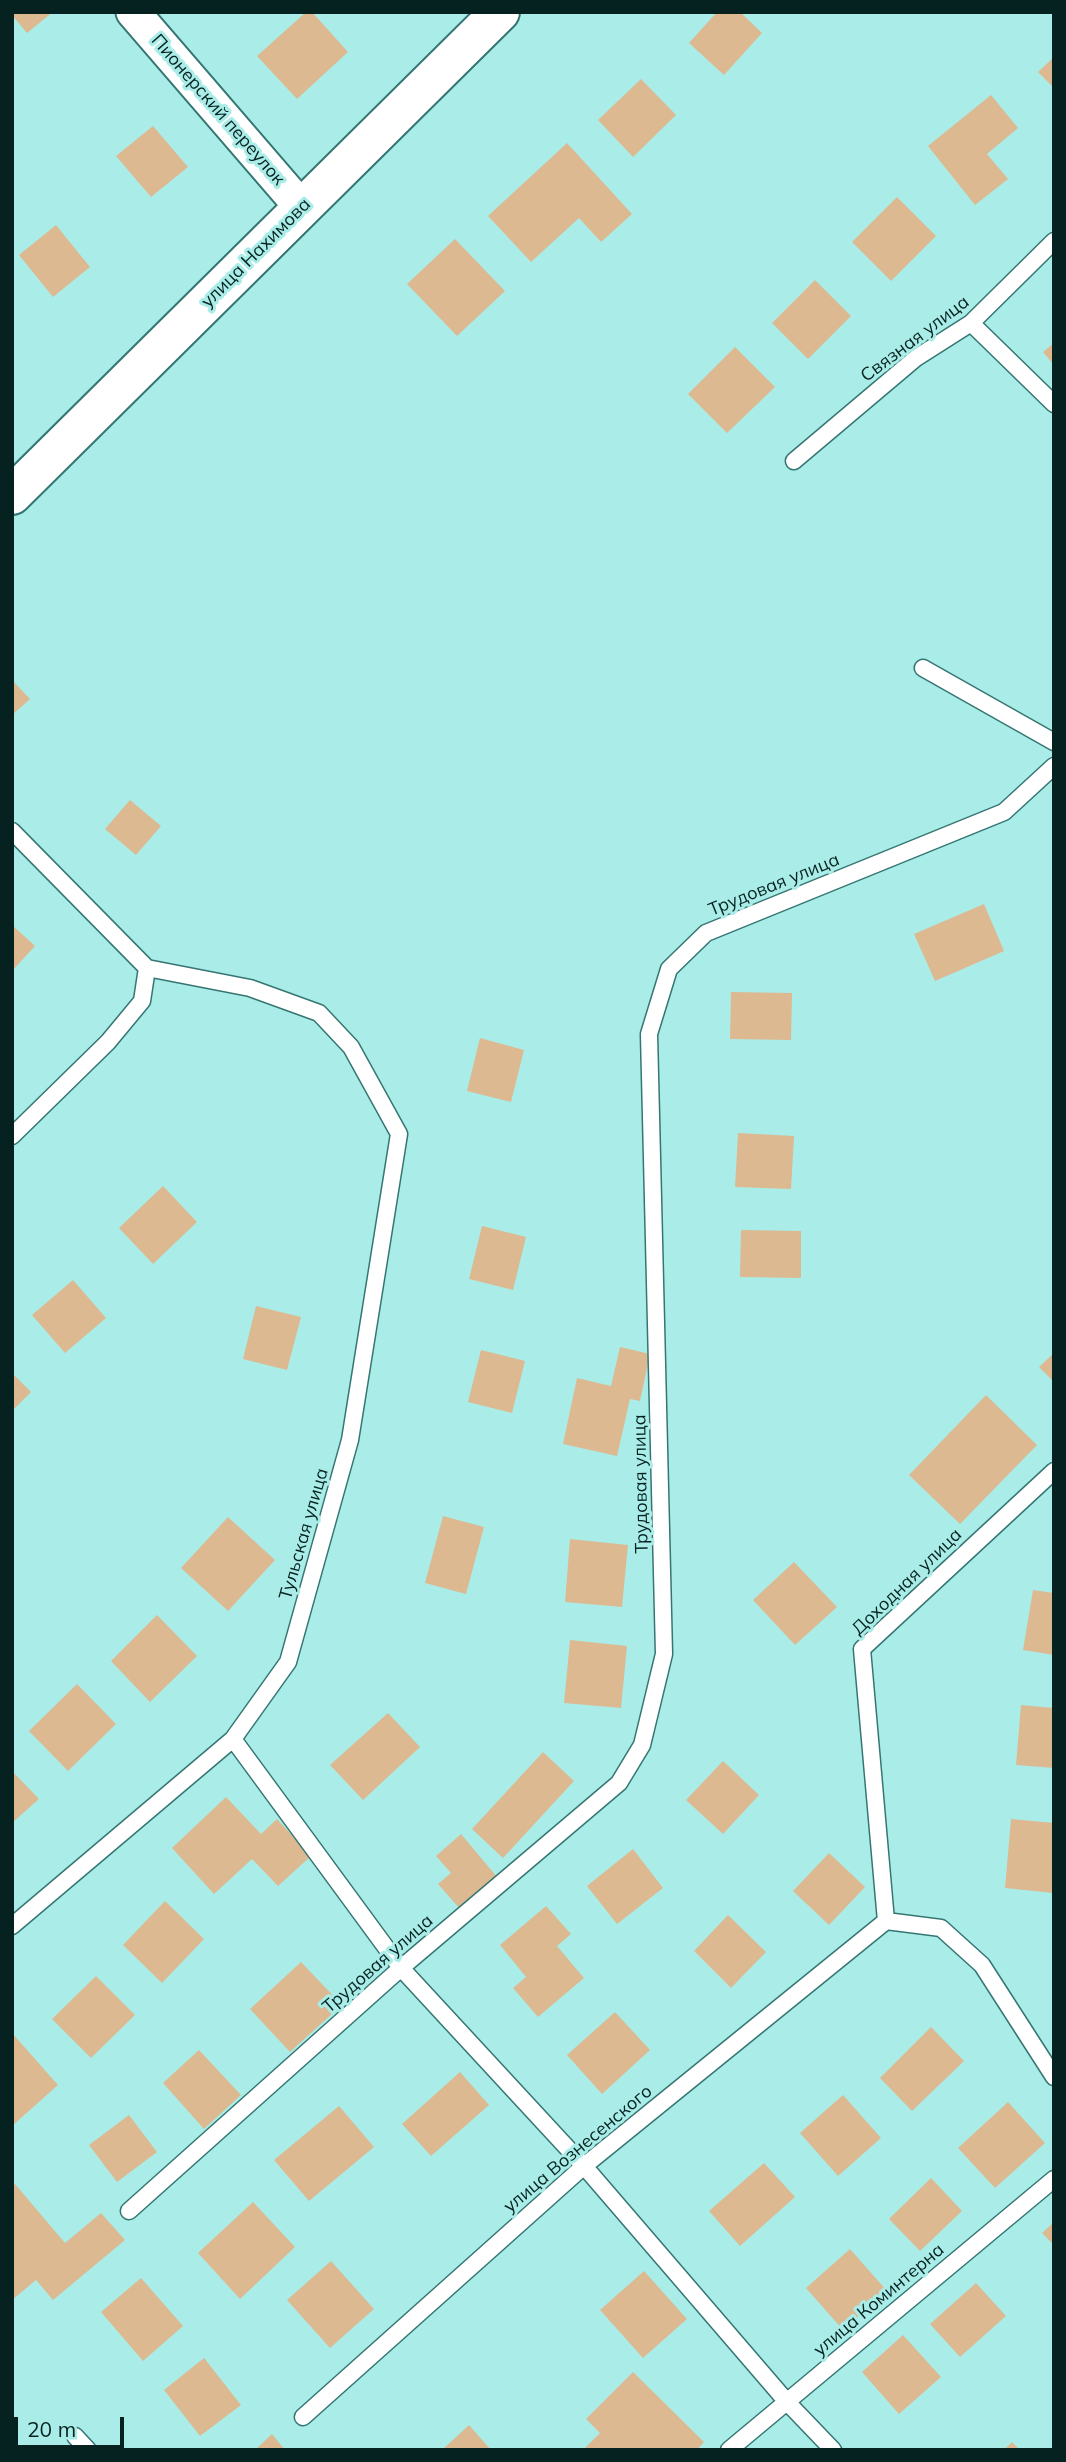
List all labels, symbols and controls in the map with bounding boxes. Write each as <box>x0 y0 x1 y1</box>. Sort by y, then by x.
street label: Пионерский переулок <box>147 30 289 190</box>
street label: улица Нахимова <box>197 194 315 312</box>
street label: Связная улица <box>857 291 973 387</box>
street label: Трудовая улица <box>705 849 843 921</box>
street label: Трудовая улица <box>629 1414 653 1554</box>
street label: Тульская улица <box>275 1466 333 1602</box>
street label: Доходная улица <box>848 1524 966 1640</box>
street label: Трудовая улица <box>318 1910 438 2018</box>
street label: улица Вознесенского <box>499 2081 657 2217</box>
street label: улица Коминтерна <box>809 2239 949 2361</box>
scale bar <box>18 2402 128 2446</box>
text: 20 m <box>27 2416 76 2442</box>

